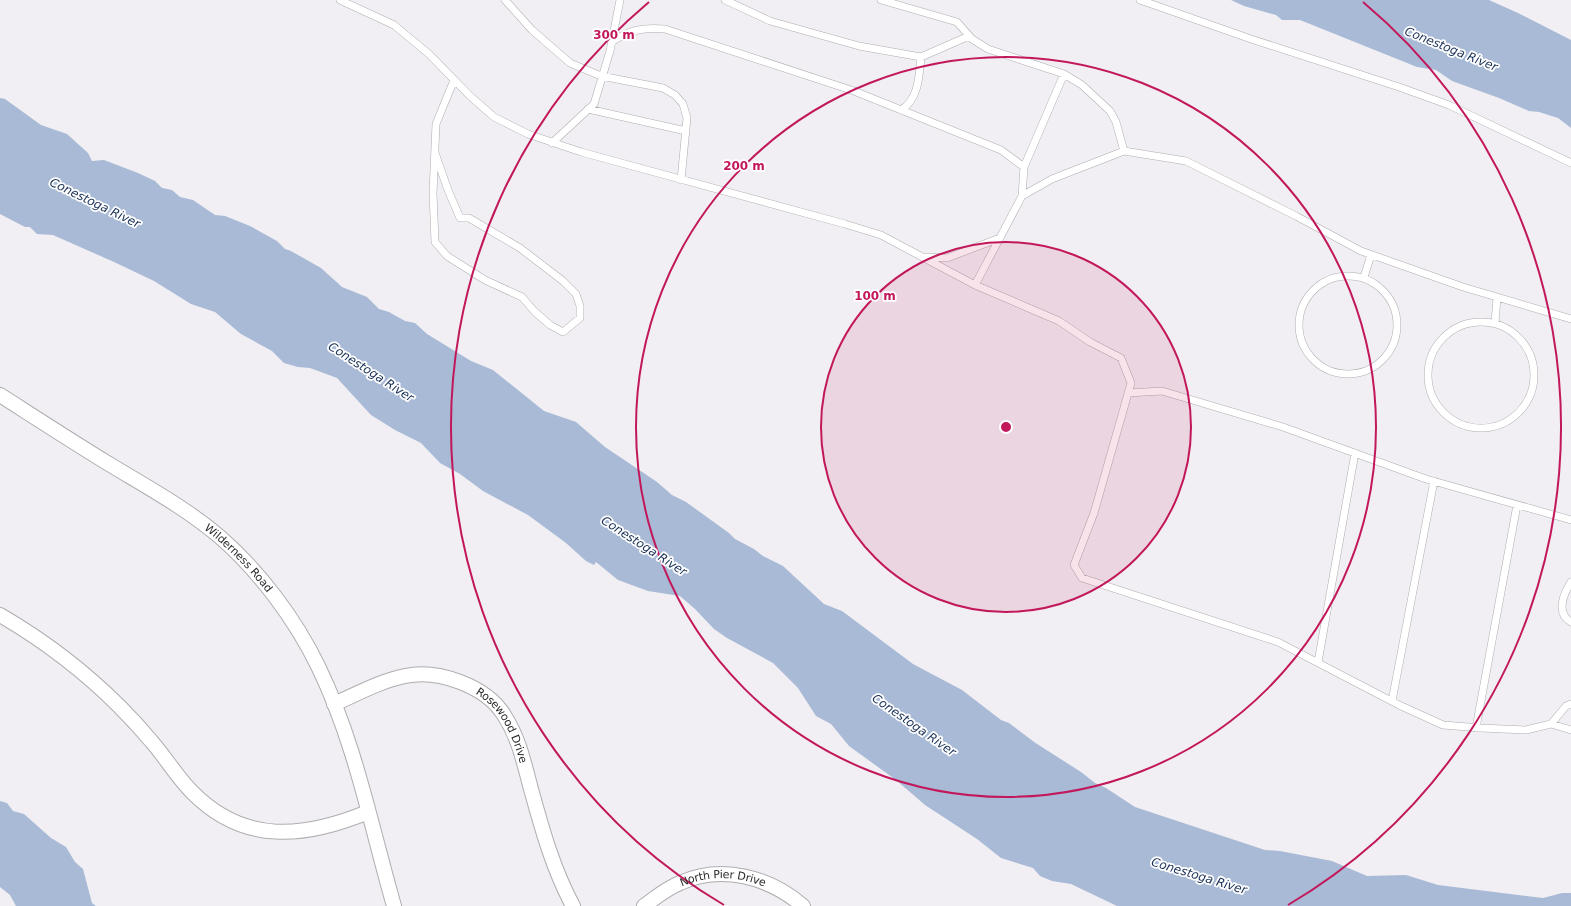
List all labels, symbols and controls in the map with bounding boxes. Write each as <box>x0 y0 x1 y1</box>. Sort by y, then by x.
water label: Conestoga River <box>1403 24 1500 74</box>
text: 300 m <box>593 28 635 42</box>
text: 200 m <box>723 159 765 173</box>
water label: Conestoga River <box>47 175 143 231</box>
text: 100 m <box>854 289 896 303</box>
water label: Conestoga River <box>326 339 417 405</box>
centre of rings <box>999 420 1013 434</box>
water label: Conestoga River <box>599 513 690 579</box>
street label: Wilderness Road <box>202 521 275 595</box>
street label: Rosewood Drive <box>474 685 530 765</box>
water label: Conestoga River <box>869 691 959 760</box>
water label: Conestoga River <box>1150 855 1249 897</box>
street label: North Pier Drive <box>678 868 768 889</box>

